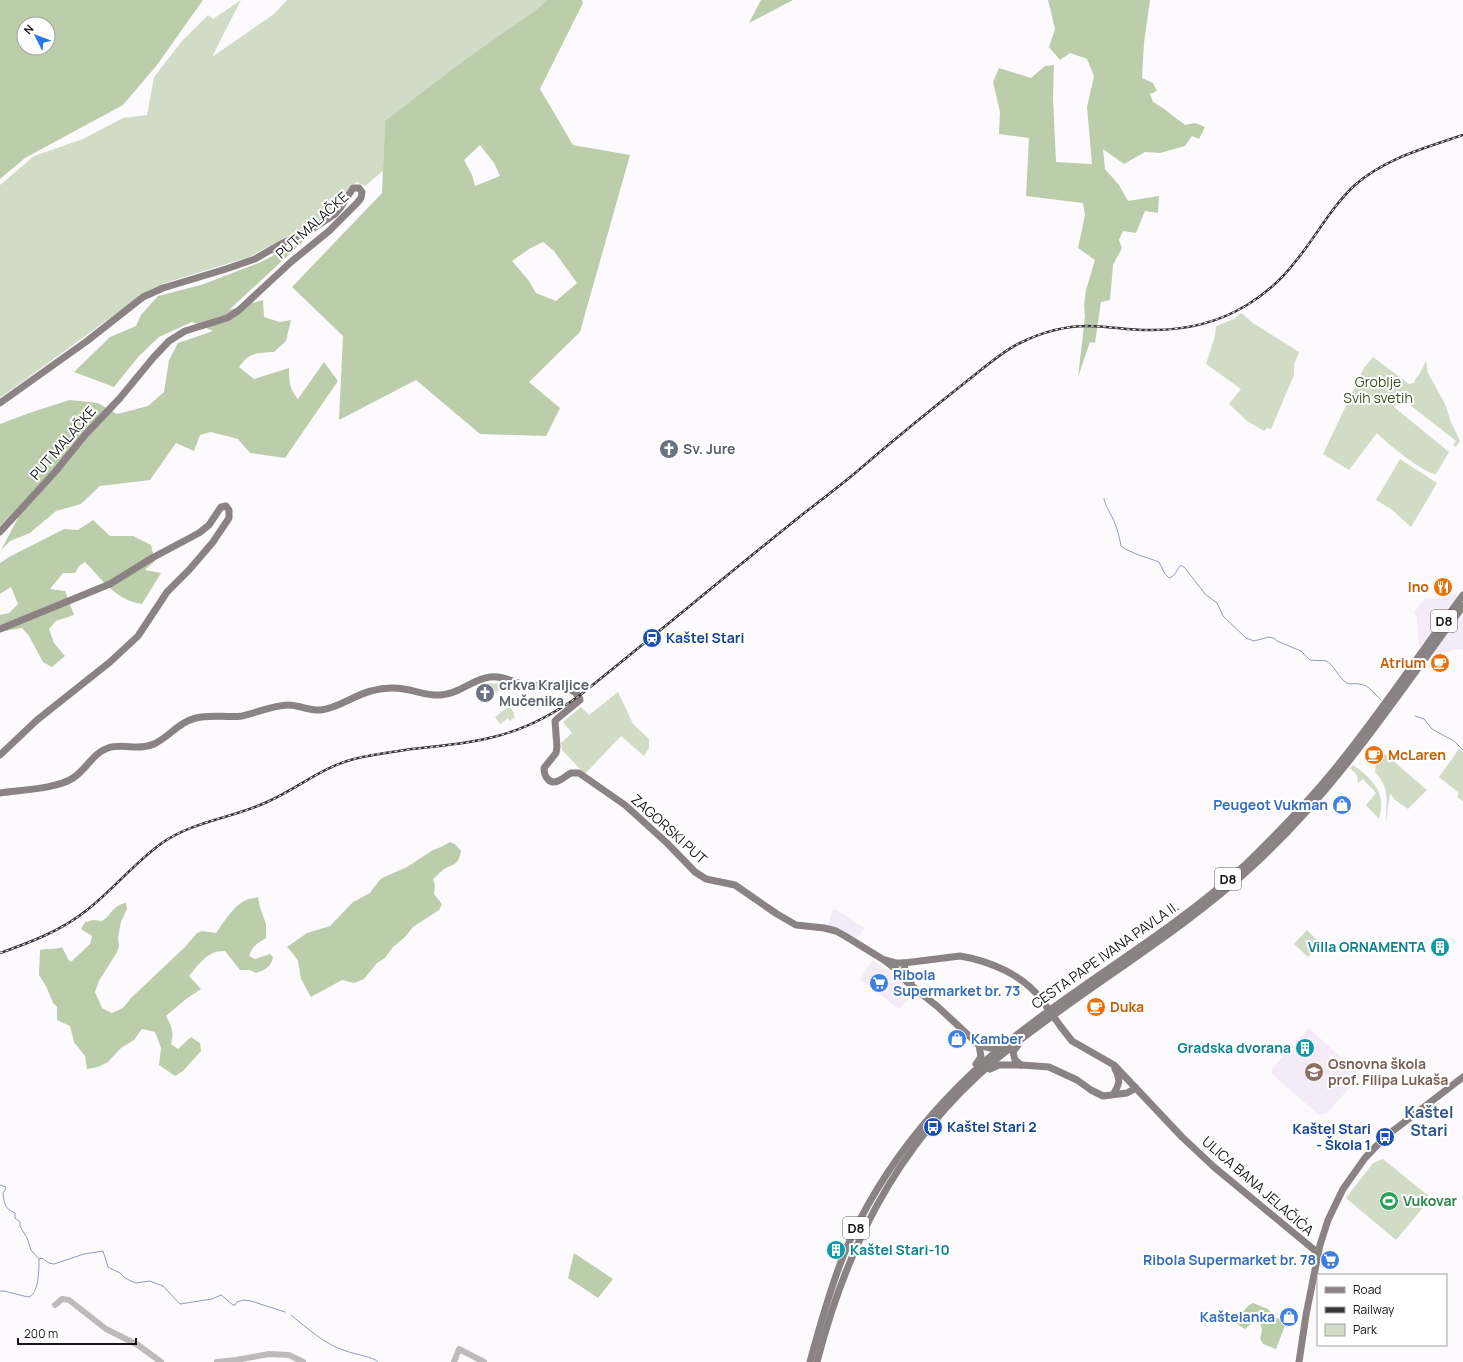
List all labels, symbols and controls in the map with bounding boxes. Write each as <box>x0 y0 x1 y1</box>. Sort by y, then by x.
north arrow <box>16 16 56 56</box>
text: N <box>20 21 36 37</box>
street label: PUT MALAČKE <box>271 187 352 262</box>
park label: Groblje Svih svetih <box>1343 372 1413 407</box>
street label: PUT MALAČKE <box>25 402 100 484</box>
church icon: Sv. Jure <box>658 438 680 460</box>
place label: Sv. Jure <box>683 439 736 458</box>
restaurant icon: Ino <box>1432 576 1454 598</box>
place label: Ino <box>1408 577 1429 596</box>
road number: D8 <box>1431 610 1457 632</box>
station icon: Kaštel Stari <box>641 627 663 649</box>
place label: Kaštel Stari <box>666 628 744 647</box>
cafe icon: Atrium <box>1429 652 1451 674</box>
place label: Atrium <box>1380 653 1426 672</box>
place label: crkva Kraljice Mučenika <box>499 675 589 710</box>
church icon: crkva Kraljice Mučenika <box>474 682 496 704</box>
cafe icon: McLaren <box>1363 744 1385 766</box>
place label: McLaren <box>1388 745 1446 764</box>
street label: ZAGORSKI PUT <box>627 790 712 868</box>
shop icon: Peugeot Vukman <box>1331 794 1353 816</box>
place label: Peugeot Vukman <box>1213 795 1328 814</box>
road number: D8 <box>1215 868 1241 890</box>
street label: CESTA PAPE IVANA PAVLA II. <box>1027 896 1182 1013</box>
building icon: Villa ORNAMENTA <box>1429 936 1451 958</box>
place label: Villa ORNAMENTA <box>1308 937 1427 956</box>
place label: Ribola Supermarket br. 73 <box>893 965 1020 1000</box>
supermarket icon: Ribola Supermarket br. 73 <box>868 972 890 994</box>
cafe icon: Duka <box>1085 996 1107 1018</box>
place label: Duka <box>1110 997 1144 1016</box>
shop icon: Kamber <box>946 1028 968 1050</box>
place label: Kamber <box>971 1029 1024 1048</box>
building icon: Gradska dvorana <box>1294 1037 1316 1059</box>
place label: Gradska dvorana <box>1178 1038 1291 1057</box>
place label: Osnovna škola prof. Filipa Lukaša <box>1328 1054 1448 1089</box>
school or university icon: Osnovna škola prof. Filipa Lukaša <box>1303 1061 1325 1083</box>
district label: Kaštel Stari <box>1405 1101 1453 1141</box>
bus stop icon: Kaštel Stari 2 <box>922 1116 944 1138</box>
place label: Kaštel Stari 2 <box>947 1117 1037 1136</box>
place label: Kaštel Stari - Škola 1 <box>1293 1119 1371 1154</box>
bus stop icon: Kaštel Stari - Škola 1 <box>1374 1126 1396 1148</box>
street label: ULICA BANA JELAČIĆA <box>1198 1132 1318 1240</box>
sports icon: Vukovar <box>1378 1190 1400 1212</box>
place label: Vukovar <box>1403 1191 1457 1210</box>
road number: D8 <box>843 1217 869 1239</box>
building icon: Kaštel Stari-10 <box>825 1239 847 1261</box>
place label: Kaštel Stari-10 <box>850 1240 950 1259</box>
supermarket icon: Ribola Supermarket br. 78 <box>1319 1249 1341 1271</box>
place label: Ribola Supermarket br. 78 <box>1143 1250 1316 1269</box>
legend <box>1317 1274 1447 1346</box>
text: Road <box>1353 1281 1381 1298</box>
text: Railway <box>1353 1301 1395 1318</box>
shop icon: Kaštelanka <box>1278 1306 1300 1328</box>
place label: Kaštelanka <box>1200 1307 1275 1326</box>
scale bar <box>18 1320 136 1346</box>
text: Park <box>1353 1321 1378 1338</box>
text: 200 m <box>24 1325 58 1342</box>

